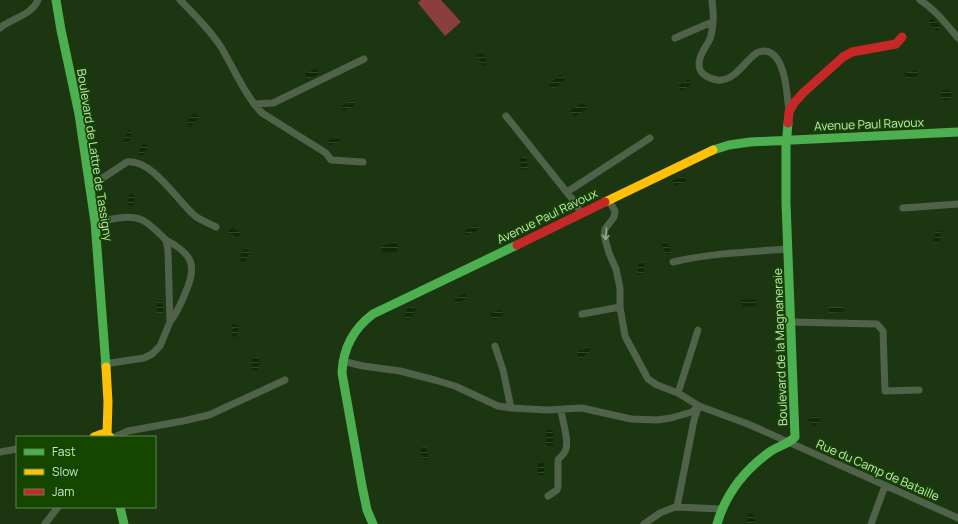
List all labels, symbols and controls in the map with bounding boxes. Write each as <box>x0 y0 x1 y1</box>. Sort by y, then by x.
street label: Boulevard de Lattre de Tassigny <box>73 68 117 243</box>
street label: Avenue Paul Ravoux <box>814 114 925 134</box>
street label: Avenue Paul Ravoux <box>494 184 601 248</box>
one-way arrow <box>602 228 609 241</box>
street label: Boulevard de la Magnaneraie <box>769 268 791 426</box>
street label: Rue du Camp de Bataille <box>814 435 942 505</box>
legend <box>16 436 156 508</box>
text: Fast <box>52 443 76 460</box>
text: Slow <box>52 463 78 480</box>
text: Jam <box>52 483 74 500</box>

